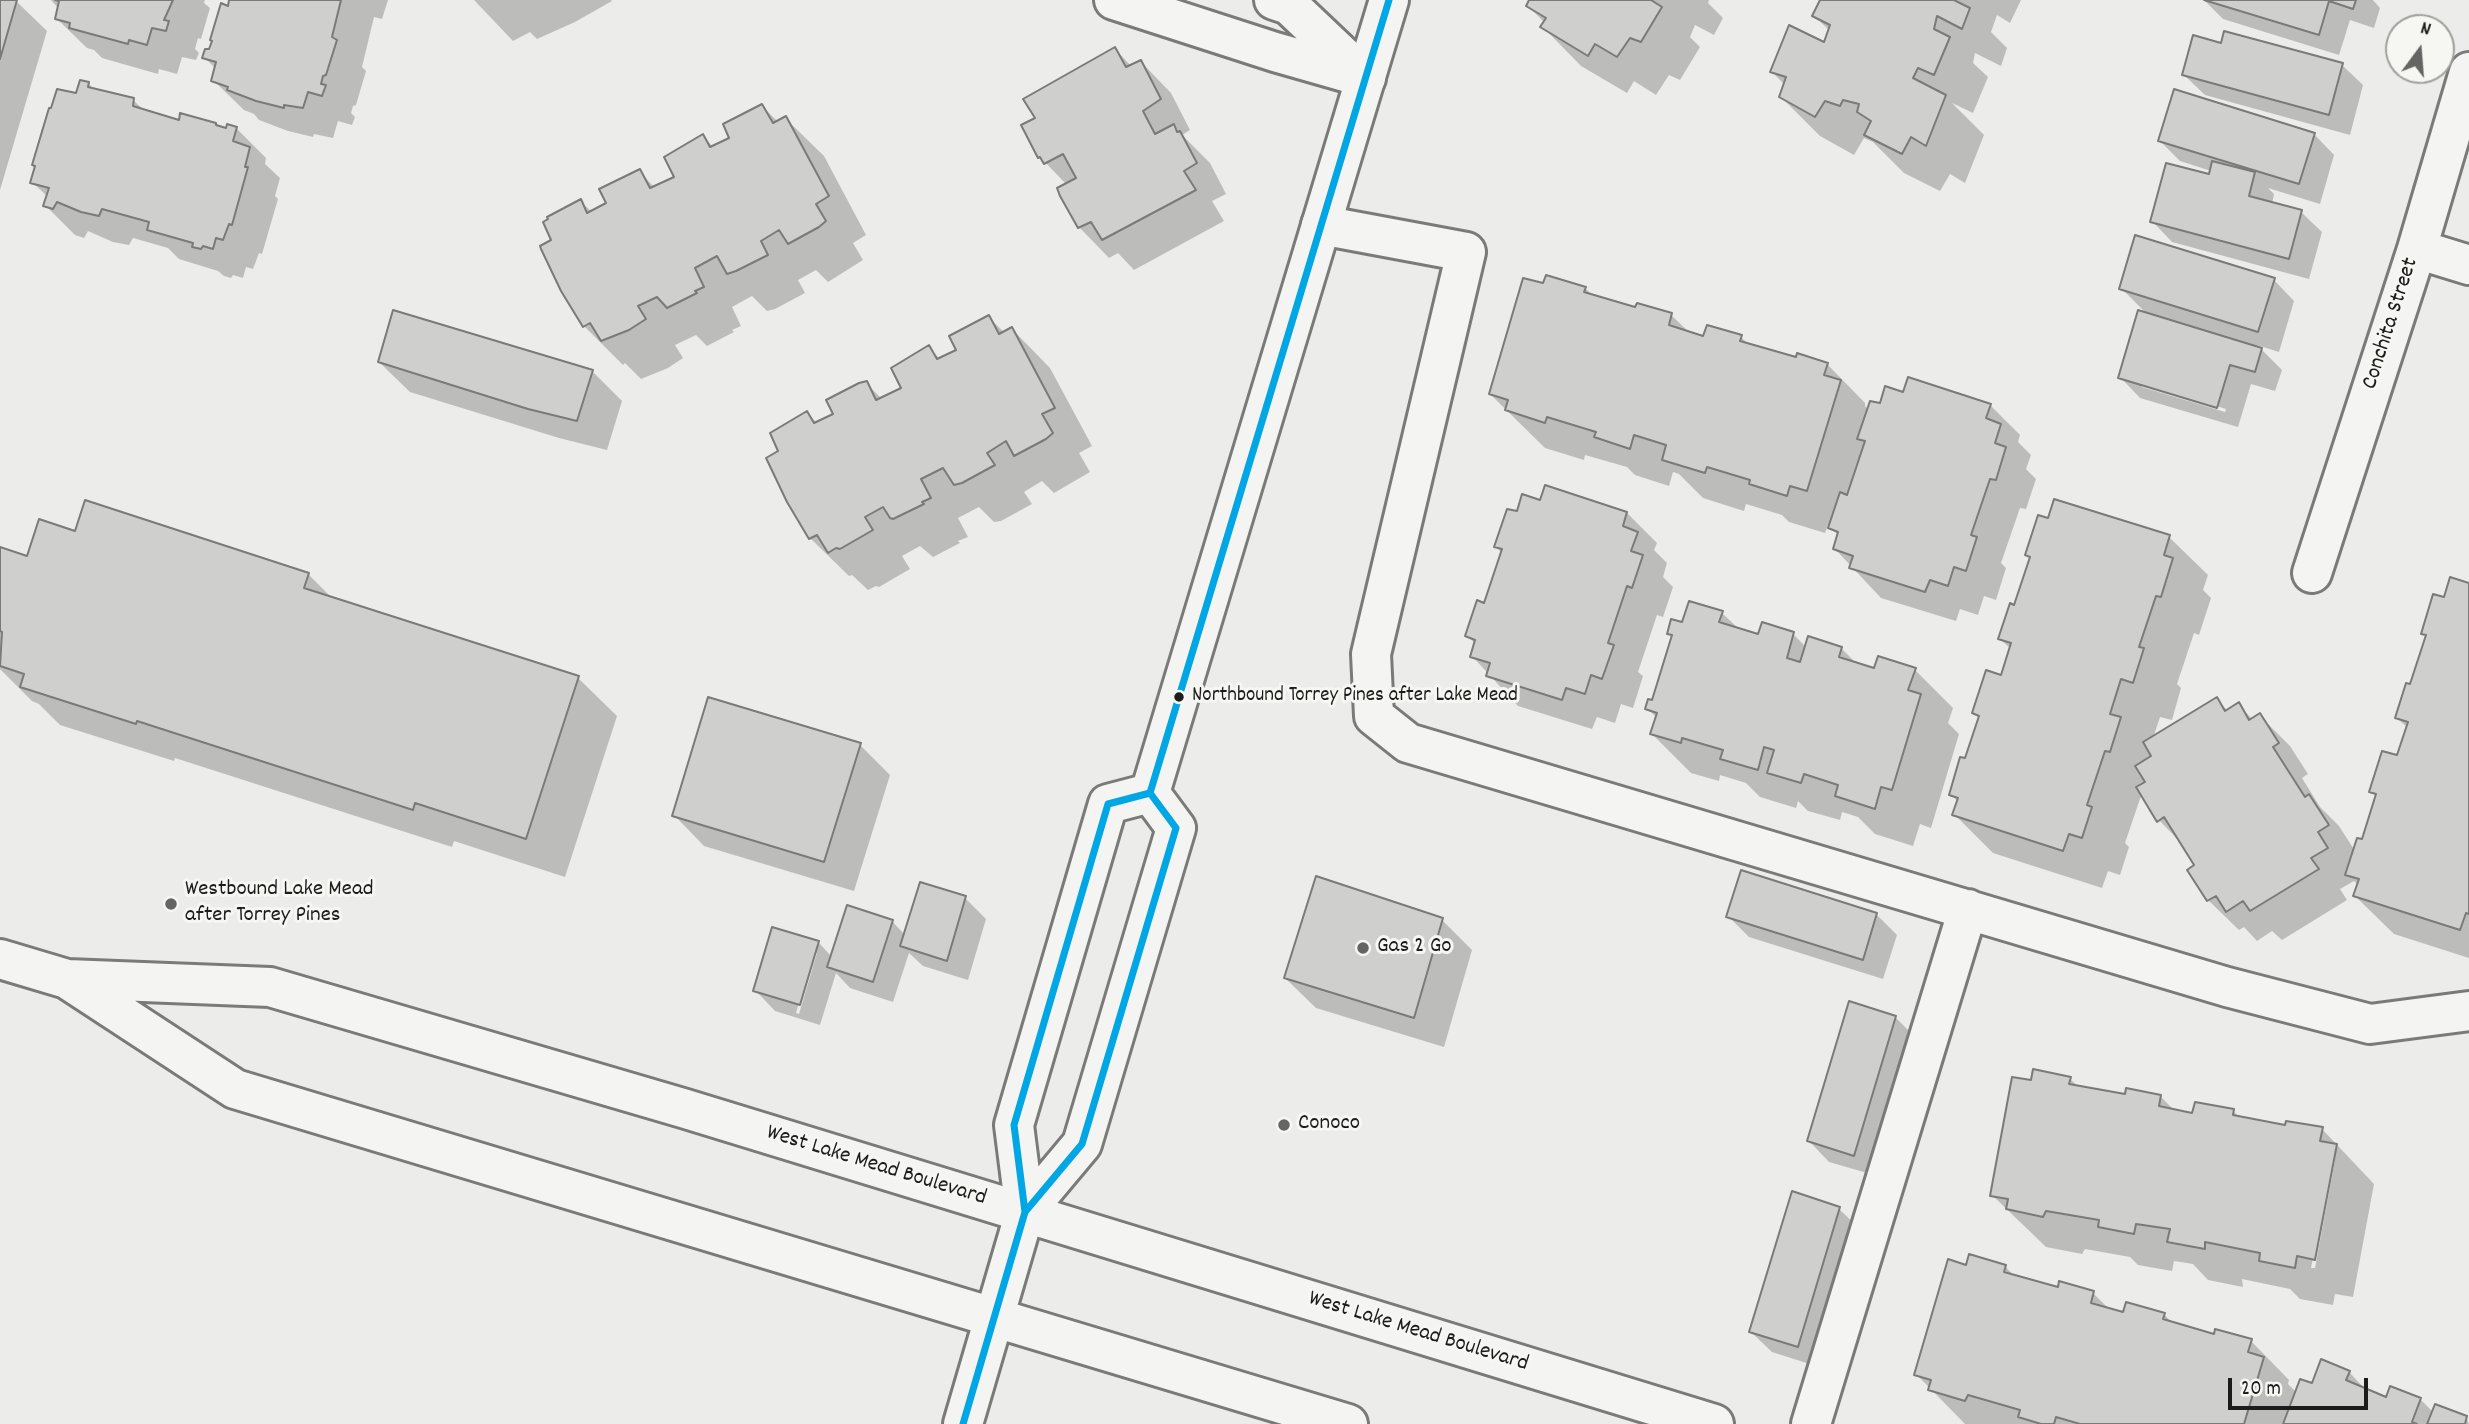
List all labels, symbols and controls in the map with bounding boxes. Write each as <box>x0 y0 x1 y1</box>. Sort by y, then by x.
north arrow <box>2385 14 2455 84</box>
text: N <box>2417 16 2434 45</box>
street label: Conchita Street <box>2358 255 2426 393</box>
place label: Northbound Torrey Pines after Lake Mead <box>1192 684 1518 710</box>
marker: Northbound Torrey Pines after Lake Mead <box>1172 690 1186 704</box>
place label: Westbound Lake Mead after Torrey Pines <box>185 877 373 931</box>
marker: Westbound Lake Mead after Torrey Pines <box>163 896 179 912</box>
place label: Gas 2 Go <box>1377 934 1452 962</box>
marker: Gas 2 Go <box>1355 940 1371 956</box>
place label: Conoco <box>1298 1111 1360 1139</box>
marker: Conoco <box>1276 1117 1292 1133</box>
street label: West Lake Mead Boulevard <box>763 1120 989 1214</box>
street label: West Lake Mead Boulevard <box>1305 1286 1531 1380</box>
scale bar <box>2231 1364 2371 1408</box>
text: 20 m <box>2241 1375 2281 1405</box>

